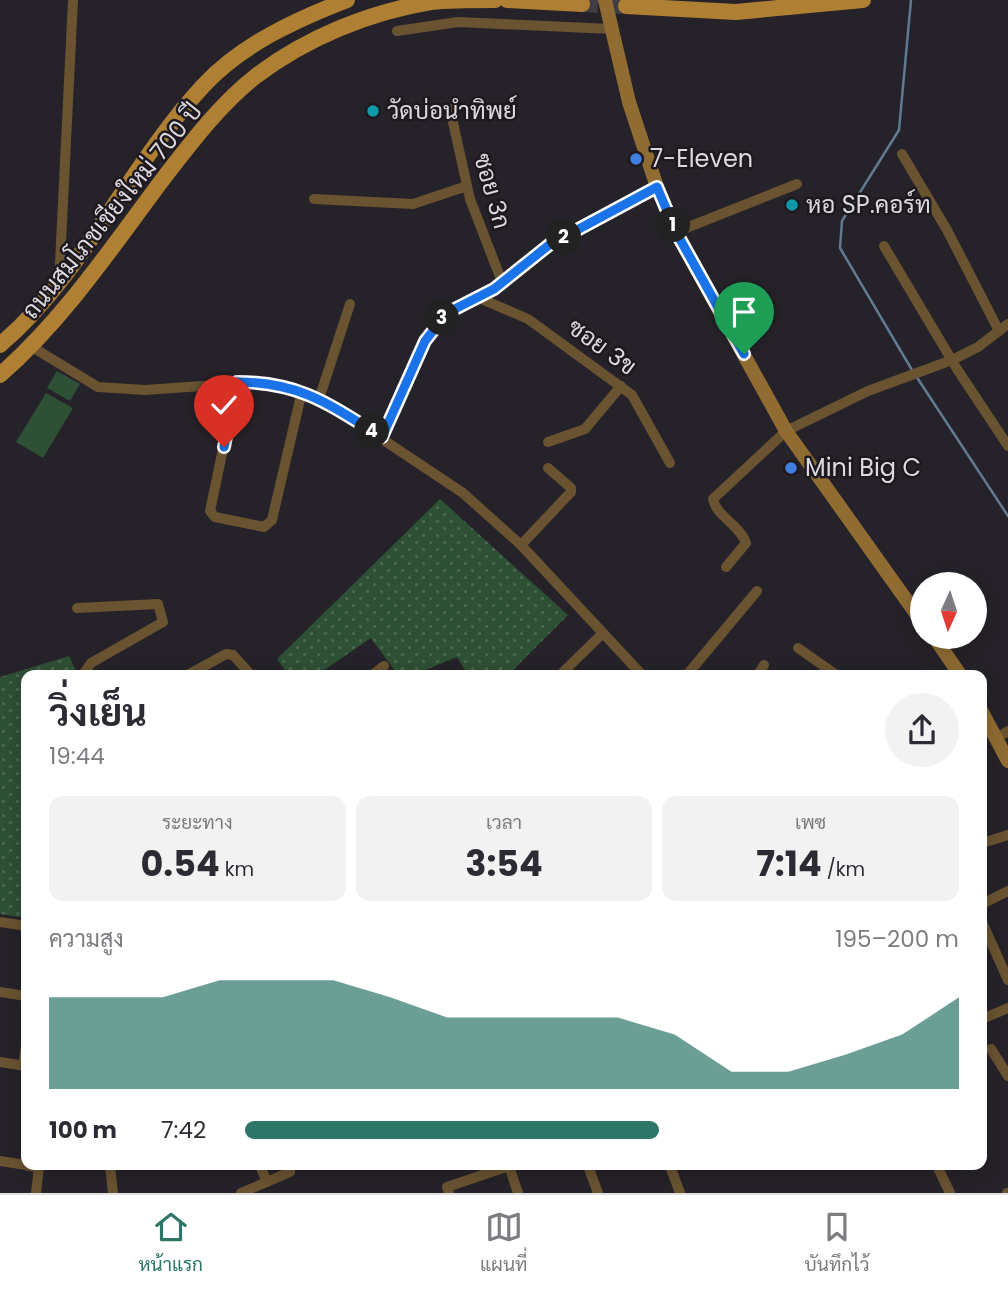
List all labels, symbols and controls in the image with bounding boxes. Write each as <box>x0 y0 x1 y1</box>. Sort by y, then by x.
place label: วัดบ่อนำทิพย์ <box>387 94 517 127</box>
street label: ถนนสมโภชเชียงใหม่ 700 ปี <box>14 96 209 326</box>
marker: วัดบ่อนำทิพย์ <box>365 103 381 119</box>
place label: 7-Eleven <box>650 142 753 175</box>
street label: ซอย 3ก <box>466 149 519 232</box>
marker: 7-Eleven <box>628 151 644 167</box>
place label: หอ SP.คอร์ท <box>806 188 931 221</box>
marker: หอ SP.คอร์ท <box>784 197 800 213</box>
pin: 1 <box>656 208 690 243</box>
text: 1 <box>669 211 676 238</box>
pin: 2 <box>546 219 582 254</box>
text: 2 <box>558 223 569 250</box>
pin <box>714 282 774 354</box>
icon: arrive <box>725 293 763 331</box>
pin: 3 <box>424 300 460 336</box>
text: 3 <box>436 304 447 331</box>
street label: ซอย 3ข <box>561 310 643 383</box>
pin <box>194 375 254 447</box>
icon: check <box>205 386 243 424</box>
pin: 4 <box>354 414 390 448</box>
text: 4 <box>365 417 378 444</box>
place label: Mini Big C <box>805 451 921 484</box>
marker: Mini Big C <box>783 460 799 476</box>
north arrow <box>910 572 987 649</box>
map controls <box>910 572 987 649</box>
text: วิ่งเย็น <box>49 686 147 739</box>
button: share <box>885 693 959 767</box>
text: 19:44 <box>49 740 105 772</box>
text: ระยะทาง <box>162 809 233 836</box>
text: เวลา <box>486 809 522 836</box>
text: เพซ <box>795 809 826 836</box>
text: 0.54 <box>141 839 220 888</box>
text: 3:54 <box>465 839 543 888</box>
text: 7:14 <box>756 839 822 888</box>
text: km <box>220 856 254 883</box>
text: /km <box>822 856 865 883</box>
text: ความสูง <box>49 923 124 955</box>
text: 195–200 m <box>835 923 959 955</box>
text: 100 m <box>49 1114 117 1146</box>
text: 7:42 <box>161 1114 206 1146</box>
tab: หน้าแรก <box>139 1208 203 1279</box>
tab: แผนที่ <box>480 1208 528 1279</box>
tab: บันทึกไว้ <box>805 1208 869 1279</box>

